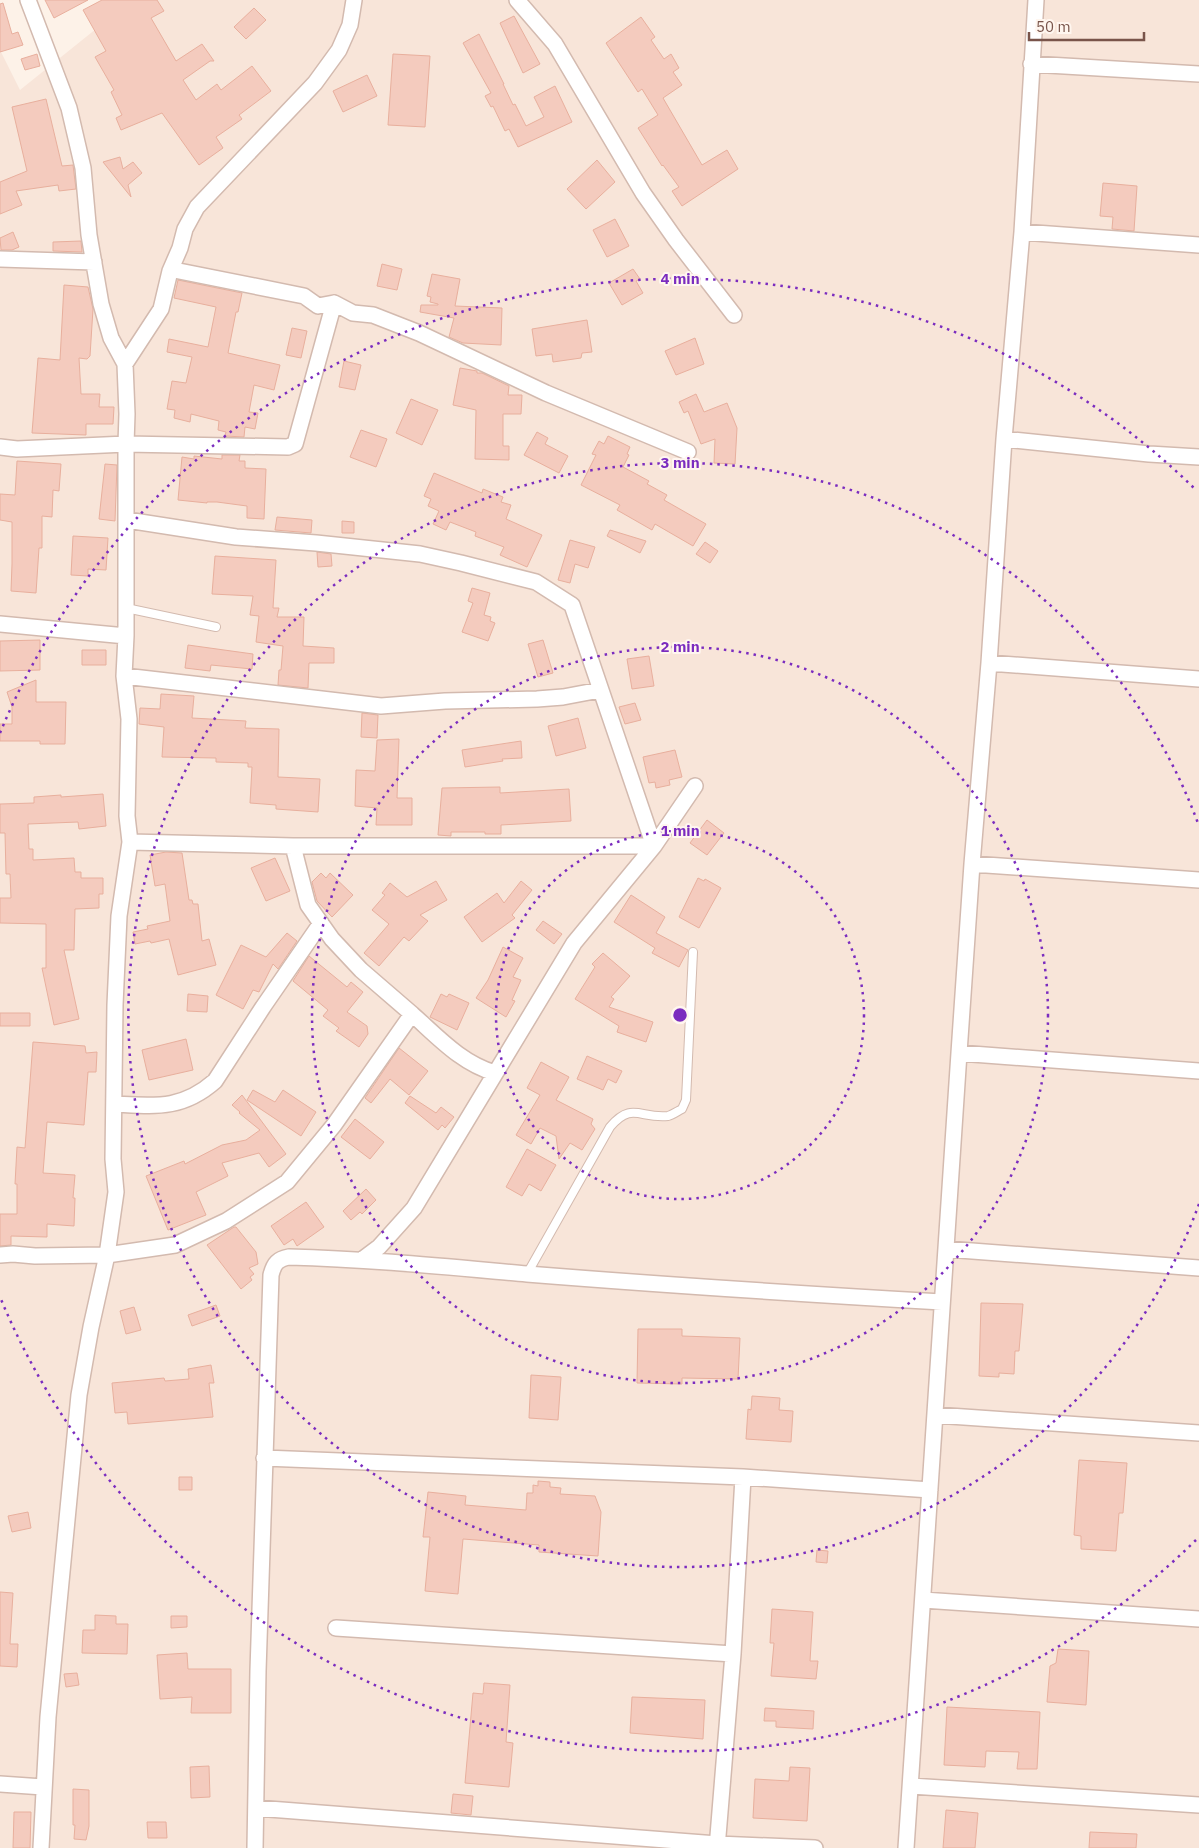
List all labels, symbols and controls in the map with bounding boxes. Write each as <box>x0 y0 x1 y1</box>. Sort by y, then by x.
scale bar <box>1029 10 1144 42</box>
text: 50 m <box>1036 17 1071 36</box>
text: 4 min <box>660 269 700 288</box>
text: 3 min <box>660 453 700 472</box>
text: 2 min <box>660 637 700 656</box>
text: 1 min <box>660 821 700 840</box>
centre of rings <box>671 1006 689 1024</box>

